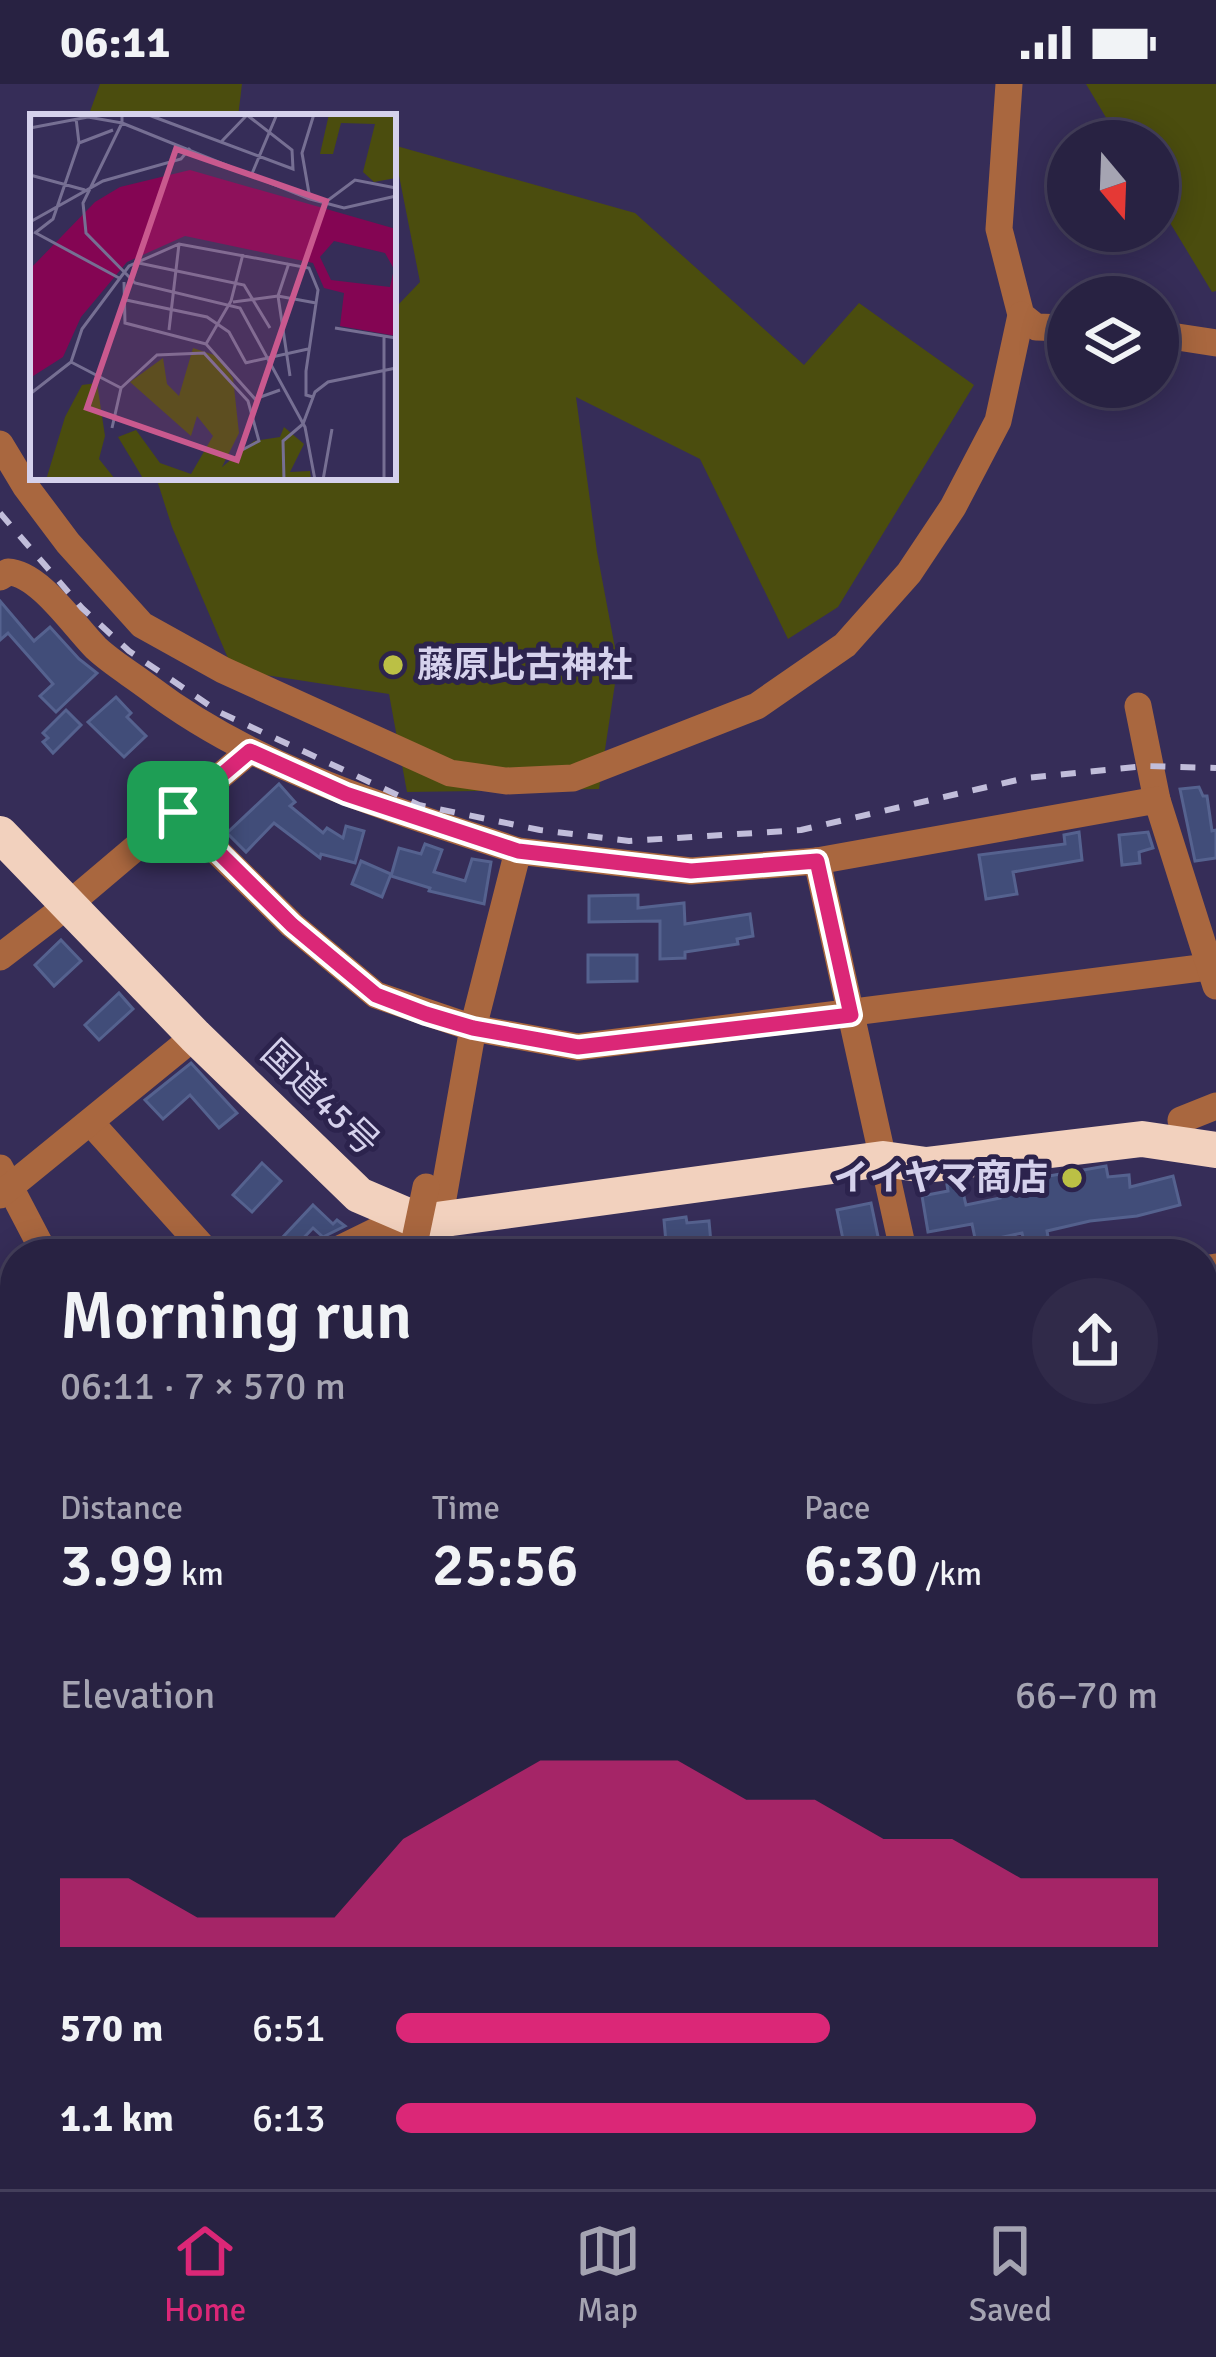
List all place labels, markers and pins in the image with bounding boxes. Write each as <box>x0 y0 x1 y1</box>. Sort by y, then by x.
place label: 藤原比古神社 <box>417 643 633 688</box>
marker: 藤原比古神社 <box>380 652 406 678</box>
pin <box>127 761 229 863</box>
place label: イイヤマ商店 <box>833 1156 1048 1201</box>
marker: イイヤマ商店 <box>1059 1165 1085 1191</box>

